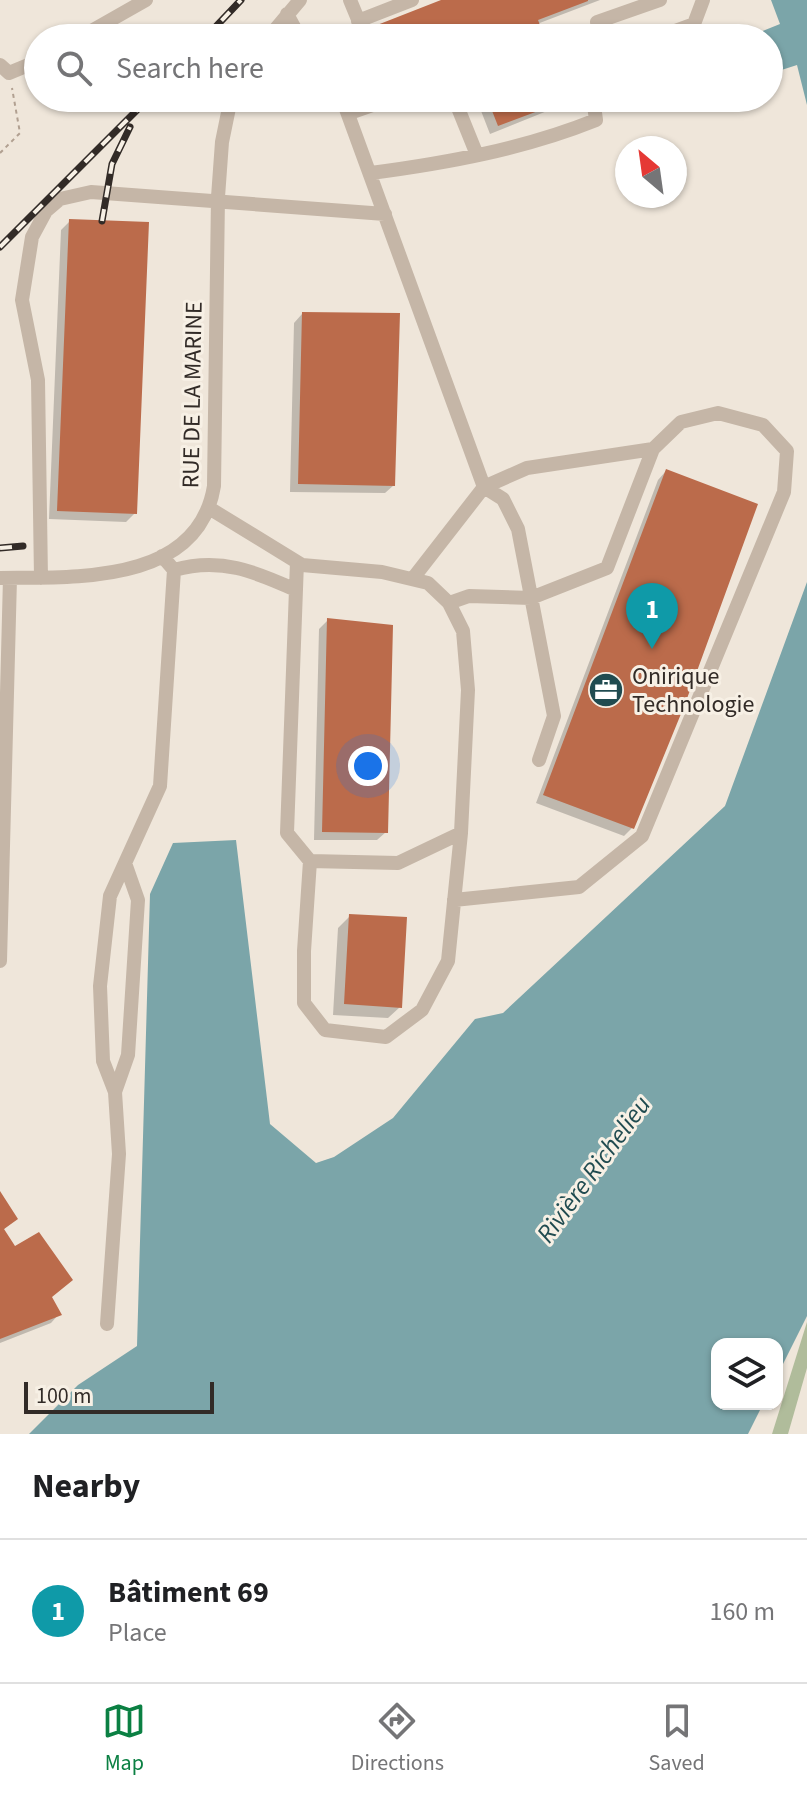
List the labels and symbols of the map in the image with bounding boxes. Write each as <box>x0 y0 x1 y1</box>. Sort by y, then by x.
north arrow <box>615 136 687 208</box>
street label: RUE DE LA MARINE <box>173 301 212 489</box>
pin: 1 <box>626 583 678 649</box>
place label: Onirique Technologie <box>632 659 754 722</box>
office icon: Onirique Technologie <box>587 671 625 709</box>
your location <box>348 746 388 786</box>
water label: Rivière Richelieu <box>527 1088 659 1251</box>
scale bar <box>24 1378 214 1414</box>

